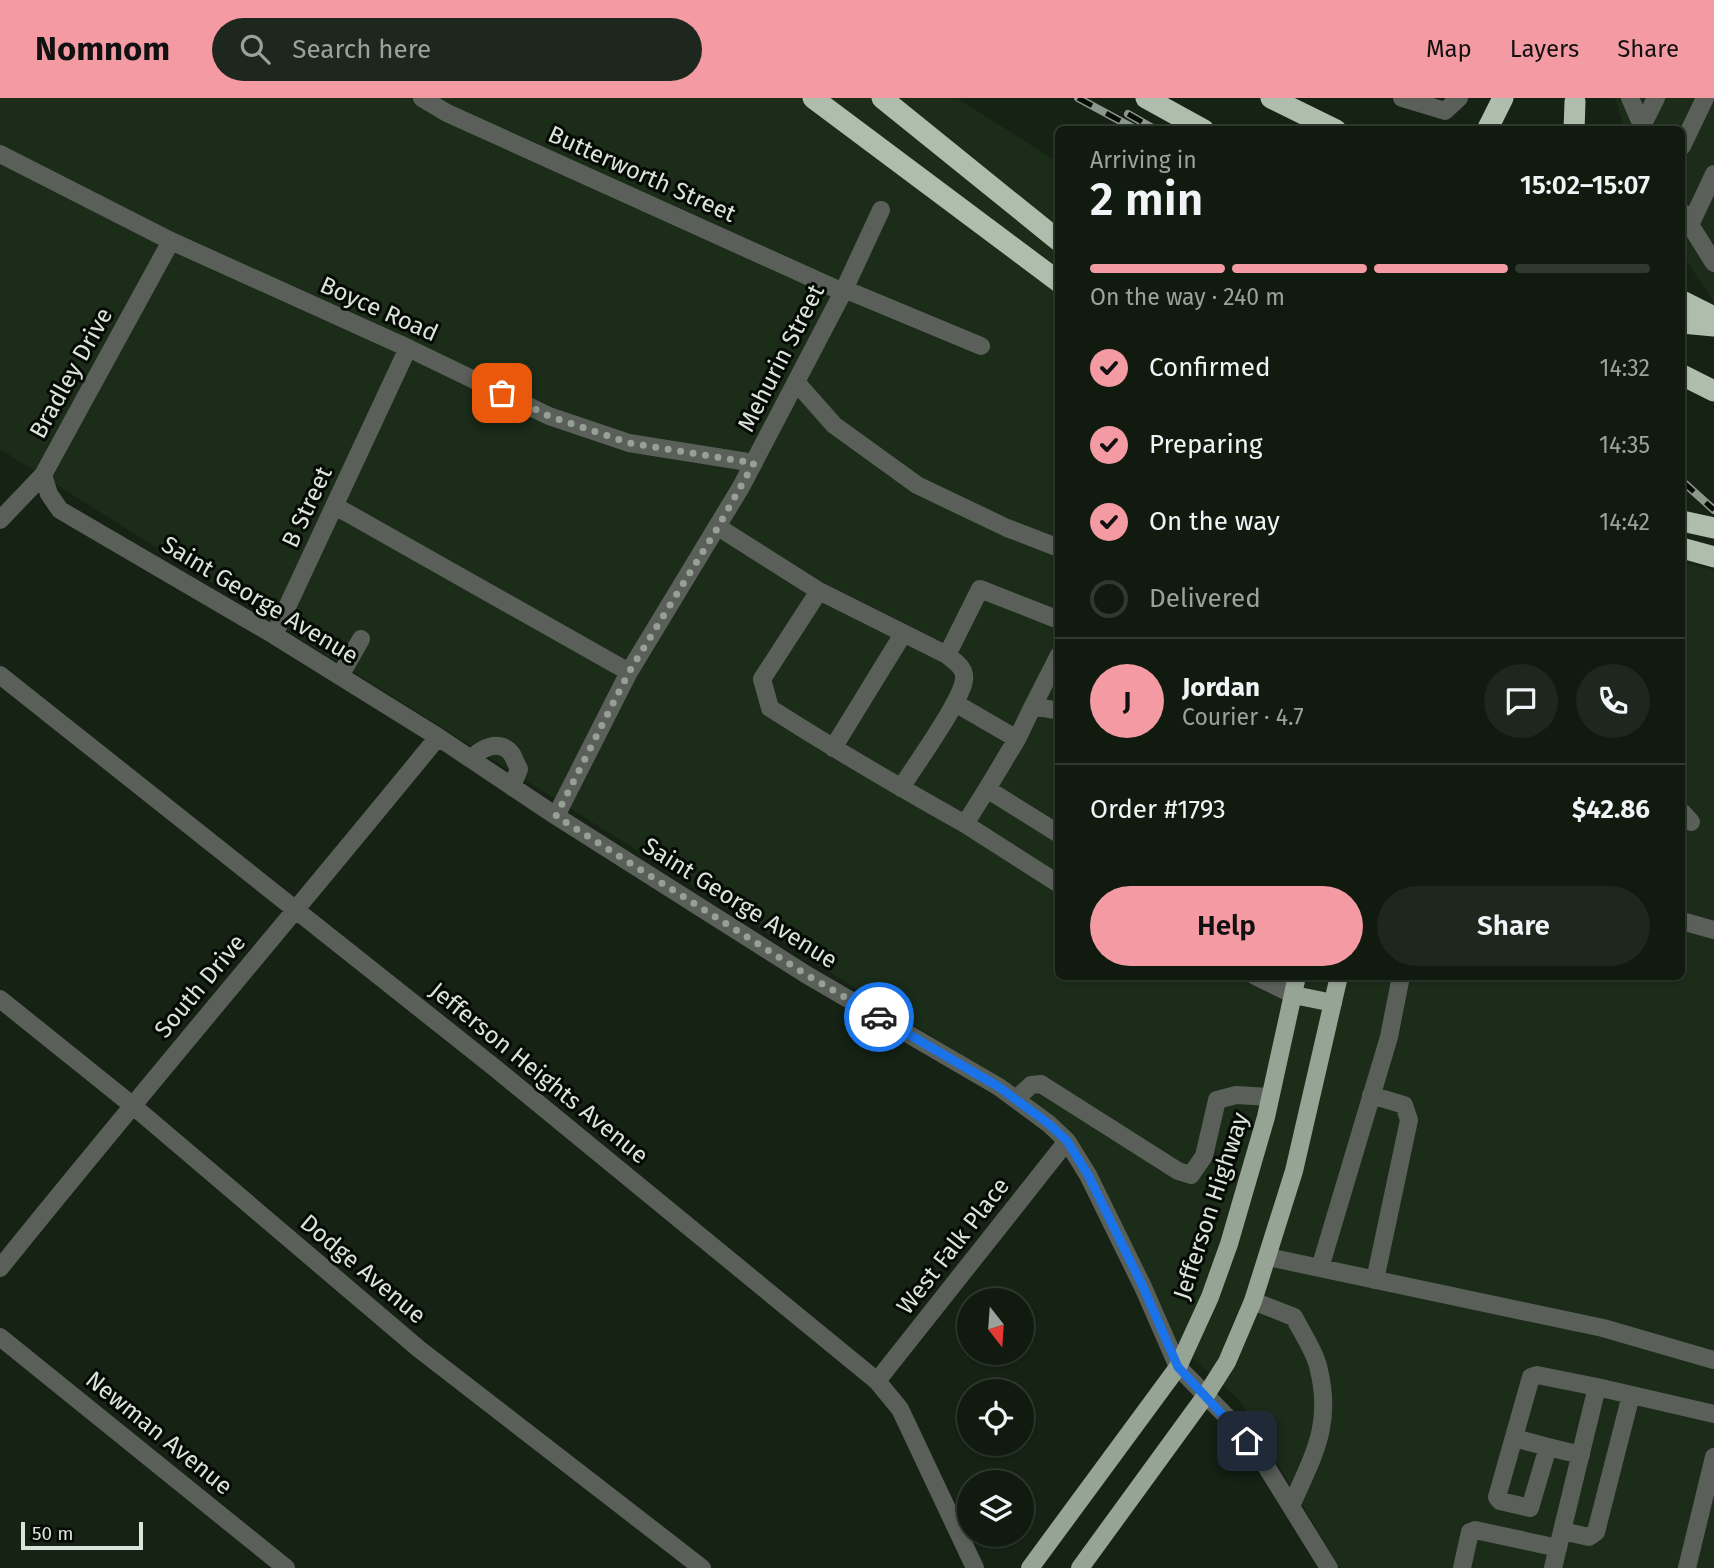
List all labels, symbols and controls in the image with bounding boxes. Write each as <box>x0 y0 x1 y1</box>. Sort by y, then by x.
search box <box>212 18 702 81</box>
text: Nomnom <box>35 29 170 69</box>
icon: search <box>236 30 274 68</box>
text: Search here <box>292 34 431 65</box>
text: Map <box>1426 35 1472 63</box>
text: Layers <box>1510 35 1579 63</box>
text: Share <box>1617 35 1679 63</box>
street label: Butterworth Street <box>544 120 741 228</box>
text: Arriving in <box>1090 146 1197 174</box>
text: 15:02–15:07 <box>1520 170 1650 201</box>
text: 2 min <box>1090 172 1203 227</box>
street label: Boyce Road <box>316 271 442 347</box>
street label: Mehurin Street <box>732 279 830 436</box>
text: On the way · 240 m <box>1090 283 1285 311</box>
street label: Bradley Drive <box>24 303 118 443</box>
icon: check <box>1090 349 1128 387</box>
text: Confirmed <box>1149 352 1270 383</box>
text: 14:32 <box>1599 354 1650 382</box>
pin <box>472 363 532 423</box>
icon: bag <box>483 374 521 412</box>
icon: check <box>1090 426 1128 464</box>
text: Preparing <box>1149 429 1262 460</box>
text: 14:35 <box>1599 431 1650 459</box>
street label: B Street <box>276 462 338 552</box>
icon: check <box>1090 503 1128 541</box>
text: On the way <box>1149 506 1280 537</box>
text: 14:42 <box>1599 508 1650 536</box>
street label: Saint George Avenue <box>157 530 363 670</box>
text: Delivered <box>1149 583 1261 614</box>
button: chat <box>1484 664 1558 738</box>
button: phone <box>1576 664 1650 738</box>
text: Jordan <box>1182 672 1260 703</box>
text: J <box>1123 686 1131 717</box>
text: Courier · 4.7 <box>1182 703 1304 731</box>
text: Order #1793 <box>1090 794 1226 825</box>
text: $42.86 <box>1572 794 1650 825</box>
street label: Saint George Avenue <box>637 832 843 974</box>
button: Help <box>1090 886 1363 966</box>
button: Share <box>1377 886 1650 966</box>
street label: South Drive <box>149 929 251 1043</box>
street label: Jefferson Heights Avenue <box>424 976 654 1170</box>
courier <box>844 982 914 1052</box>
icon: car <box>860 998 898 1036</box>
street label: Jefferson Highway <box>1168 1109 1254 1303</box>
street label: West Falk Place <box>891 1172 1015 1320</box>
street label: Dodge Avenue <box>295 1208 431 1330</box>
north arrow <box>957 1288 1034 1365</box>
map controls <box>957 1288 1034 1547</box>
street label: Newman Avenue <box>80 1365 238 1501</box>
button: locate <box>957 1379 1034 1456</box>
pin <box>1217 1411 1277 1471</box>
icon: home <box>1228 1422 1266 1460</box>
button: layers <box>957 1470 1034 1547</box>
scale bar <box>21 1519 144 1551</box>
text: 50 m <box>32 1522 73 1545</box>

